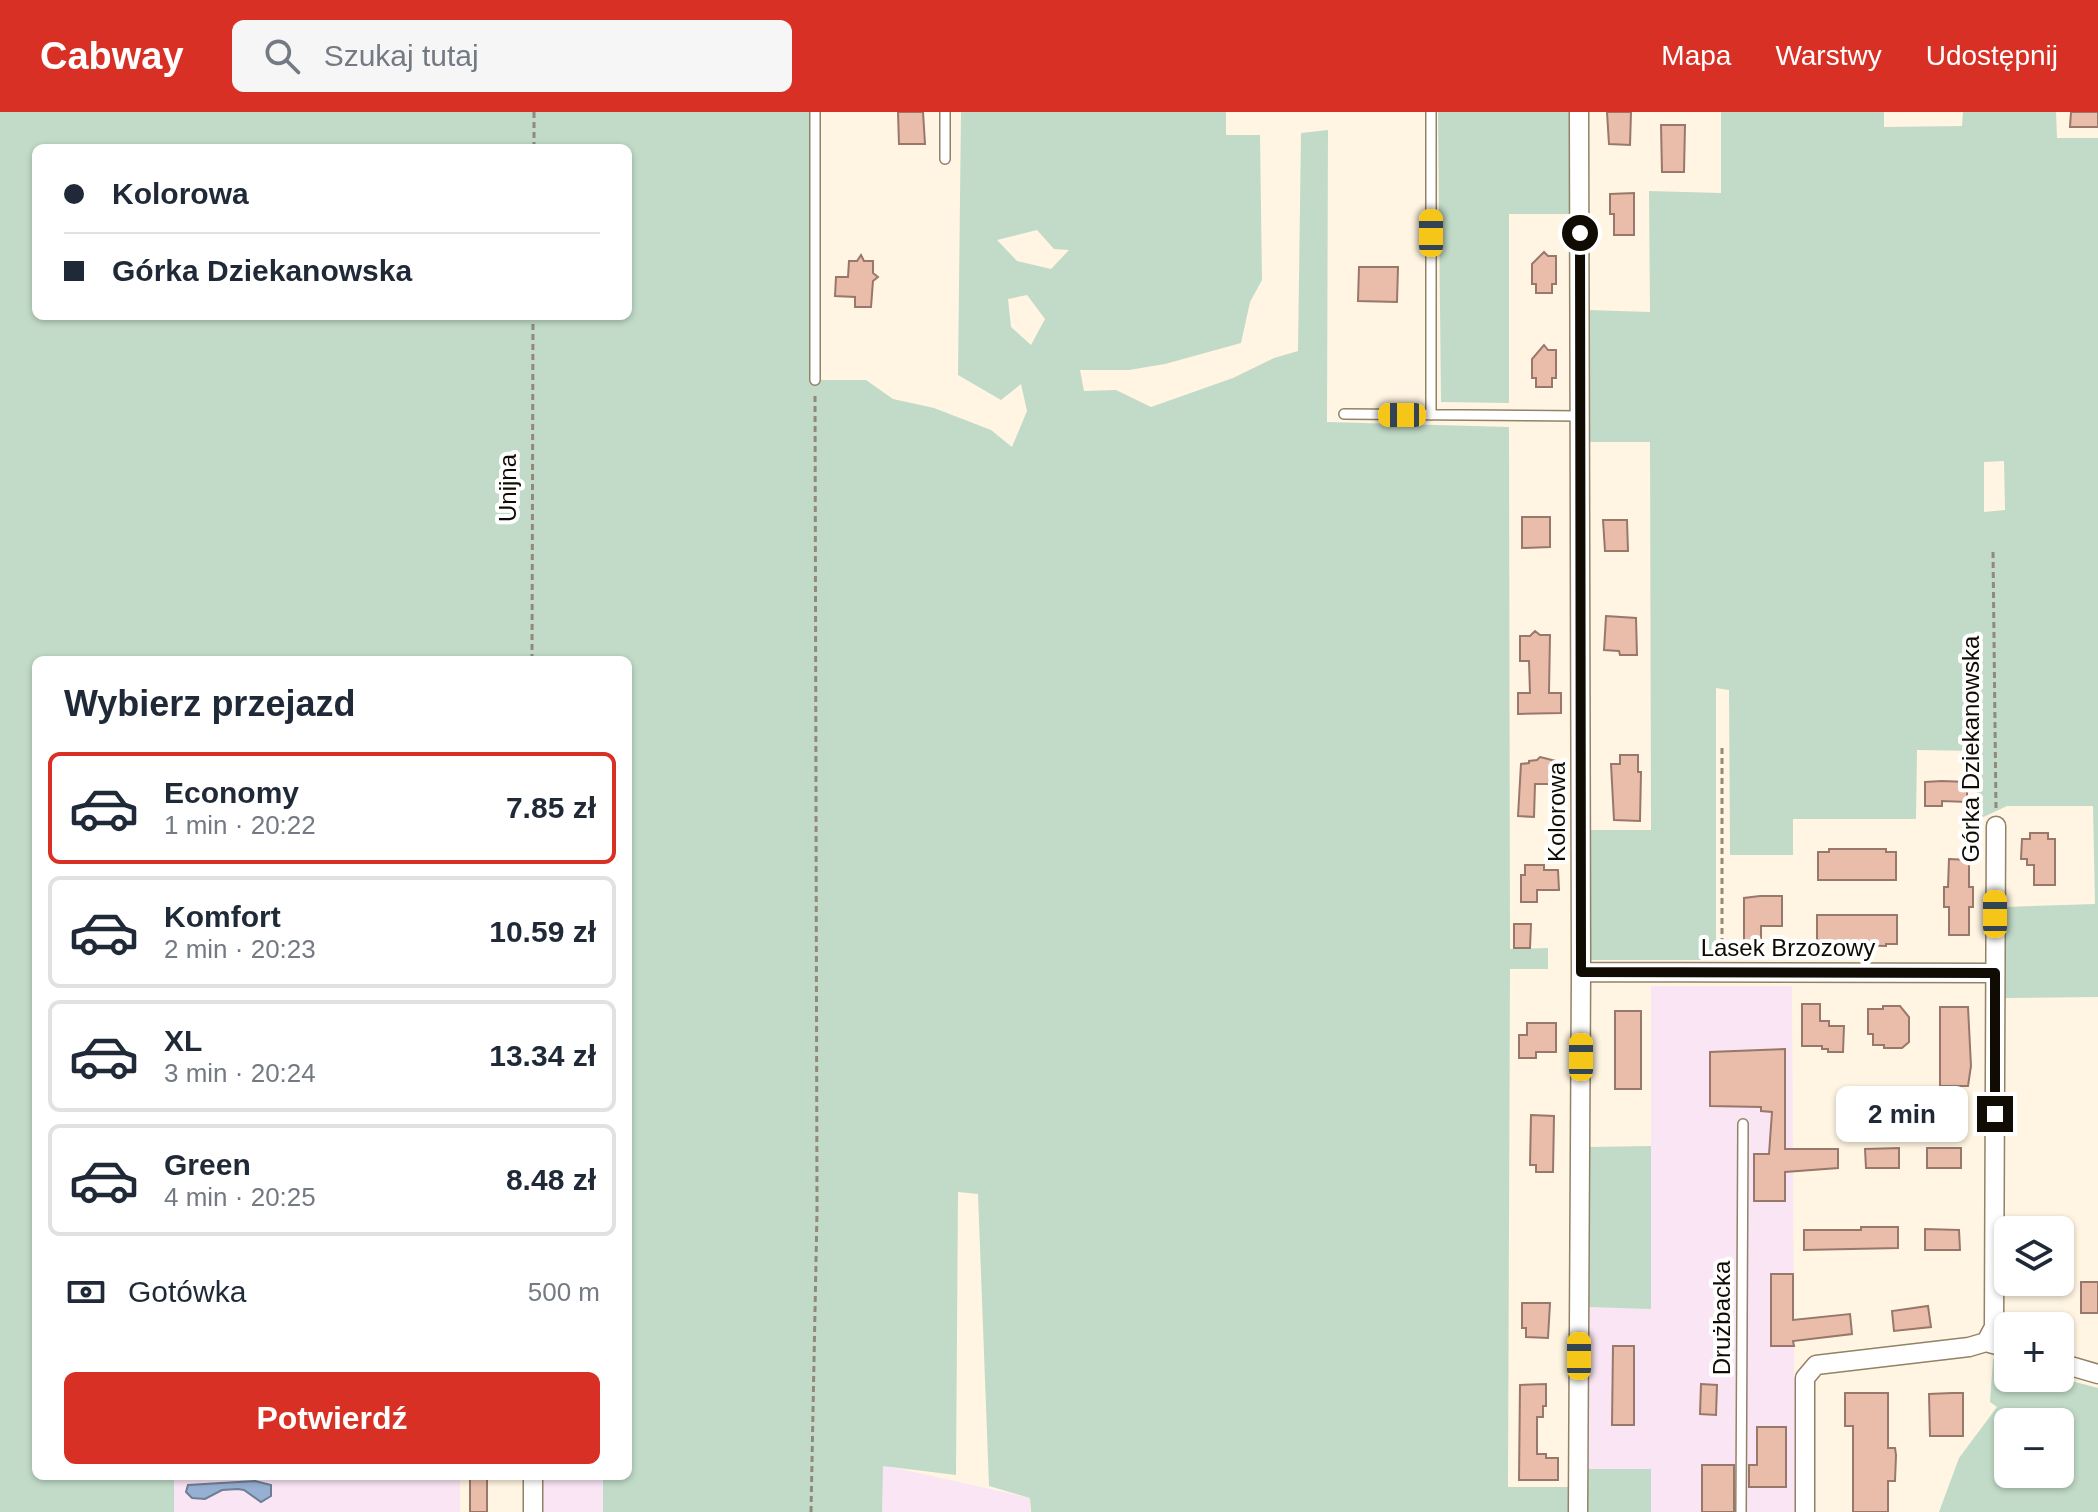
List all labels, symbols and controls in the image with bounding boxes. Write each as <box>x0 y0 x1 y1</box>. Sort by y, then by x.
search box <box>232 20 792 92</box>
icon: search <box>260 34 304 78</box>
text: Cabway <box>40 35 184 77</box>
text: Szukaj tutaj <box>324 39 479 72</box>
text: Mapa <box>1661 40 1731 71</box>
text: Warstwy <box>1775 40 1882 71</box>
text: Udostępnij <box>1926 40 2058 71</box>
text: Kolorowa <box>112 177 249 210</box>
car <box>1419 209 1443 257</box>
route start <box>1562 215 1598 251</box>
text: Górka Dziekanowska <box>112 254 412 287</box>
car <box>1378 403 1426 427</box>
street label: Unijna <box>494 453 521 522</box>
street label: Górka Dziekanowska <box>1957 635 1984 862</box>
text: Wybierz przejazd <box>64 683 355 724</box>
street label: Kolorowa <box>1543 761 1570 862</box>
icon: car <box>68 772 140 844</box>
text: Economy <box>164 776 299 809</box>
text: 7.85 zł <box>506 791 596 824</box>
text: 1 min · 20:22 <box>164 810 316 840</box>
car <box>1983 890 2007 938</box>
icon: car <box>68 896 140 968</box>
text: Komfort <box>164 900 281 933</box>
text: 10.59 zł <box>489 915 596 948</box>
text: 2 min · 20:23 <box>164 934 316 964</box>
street label: Lasek Brzozowy <box>1701 934 1875 961</box>
icon: car <box>68 1020 140 1092</box>
text: XL <box>164 1024 202 1057</box>
car <box>1569 1033 1593 1081</box>
text: 13.34 zł <box>489 1039 596 1072</box>
text: 3 min · 20:24 <box>164 1058 316 1088</box>
callout: 2 min <box>1835 1086 1967 1142</box>
route end <box>1977 1096 2013 1132</box>
text: 2 min <box>1868 1099 1936 1129</box>
icon: car <box>68 1144 140 1216</box>
text: Green <box>164 1148 251 1181</box>
text: 8.48 zł <box>506 1163 596 1196</box>
text: 4 min · 20:25 <box>164 1182 316 1212</box>
map controls <box>1994 1216 2074 1488</box>
button: layers <box>1994 1216 2074 1296</box>
street label: Drużbacka <box>1708 1260 1735 1375</box>
icon: cash <box>64 1270 108 1314</box>
text: Gotówka <box>128 1275 246 1308</box>
text: 500 m <box>528 1277 600 1307</box>
button: + <box>1994 1312 2074 1392</box>
car <box>1567 1332 1591 1380</box>
button: Potwierdź <box>64 1372 600 1464</box>
button: − <box>1994 1408 2074 1488</box>

